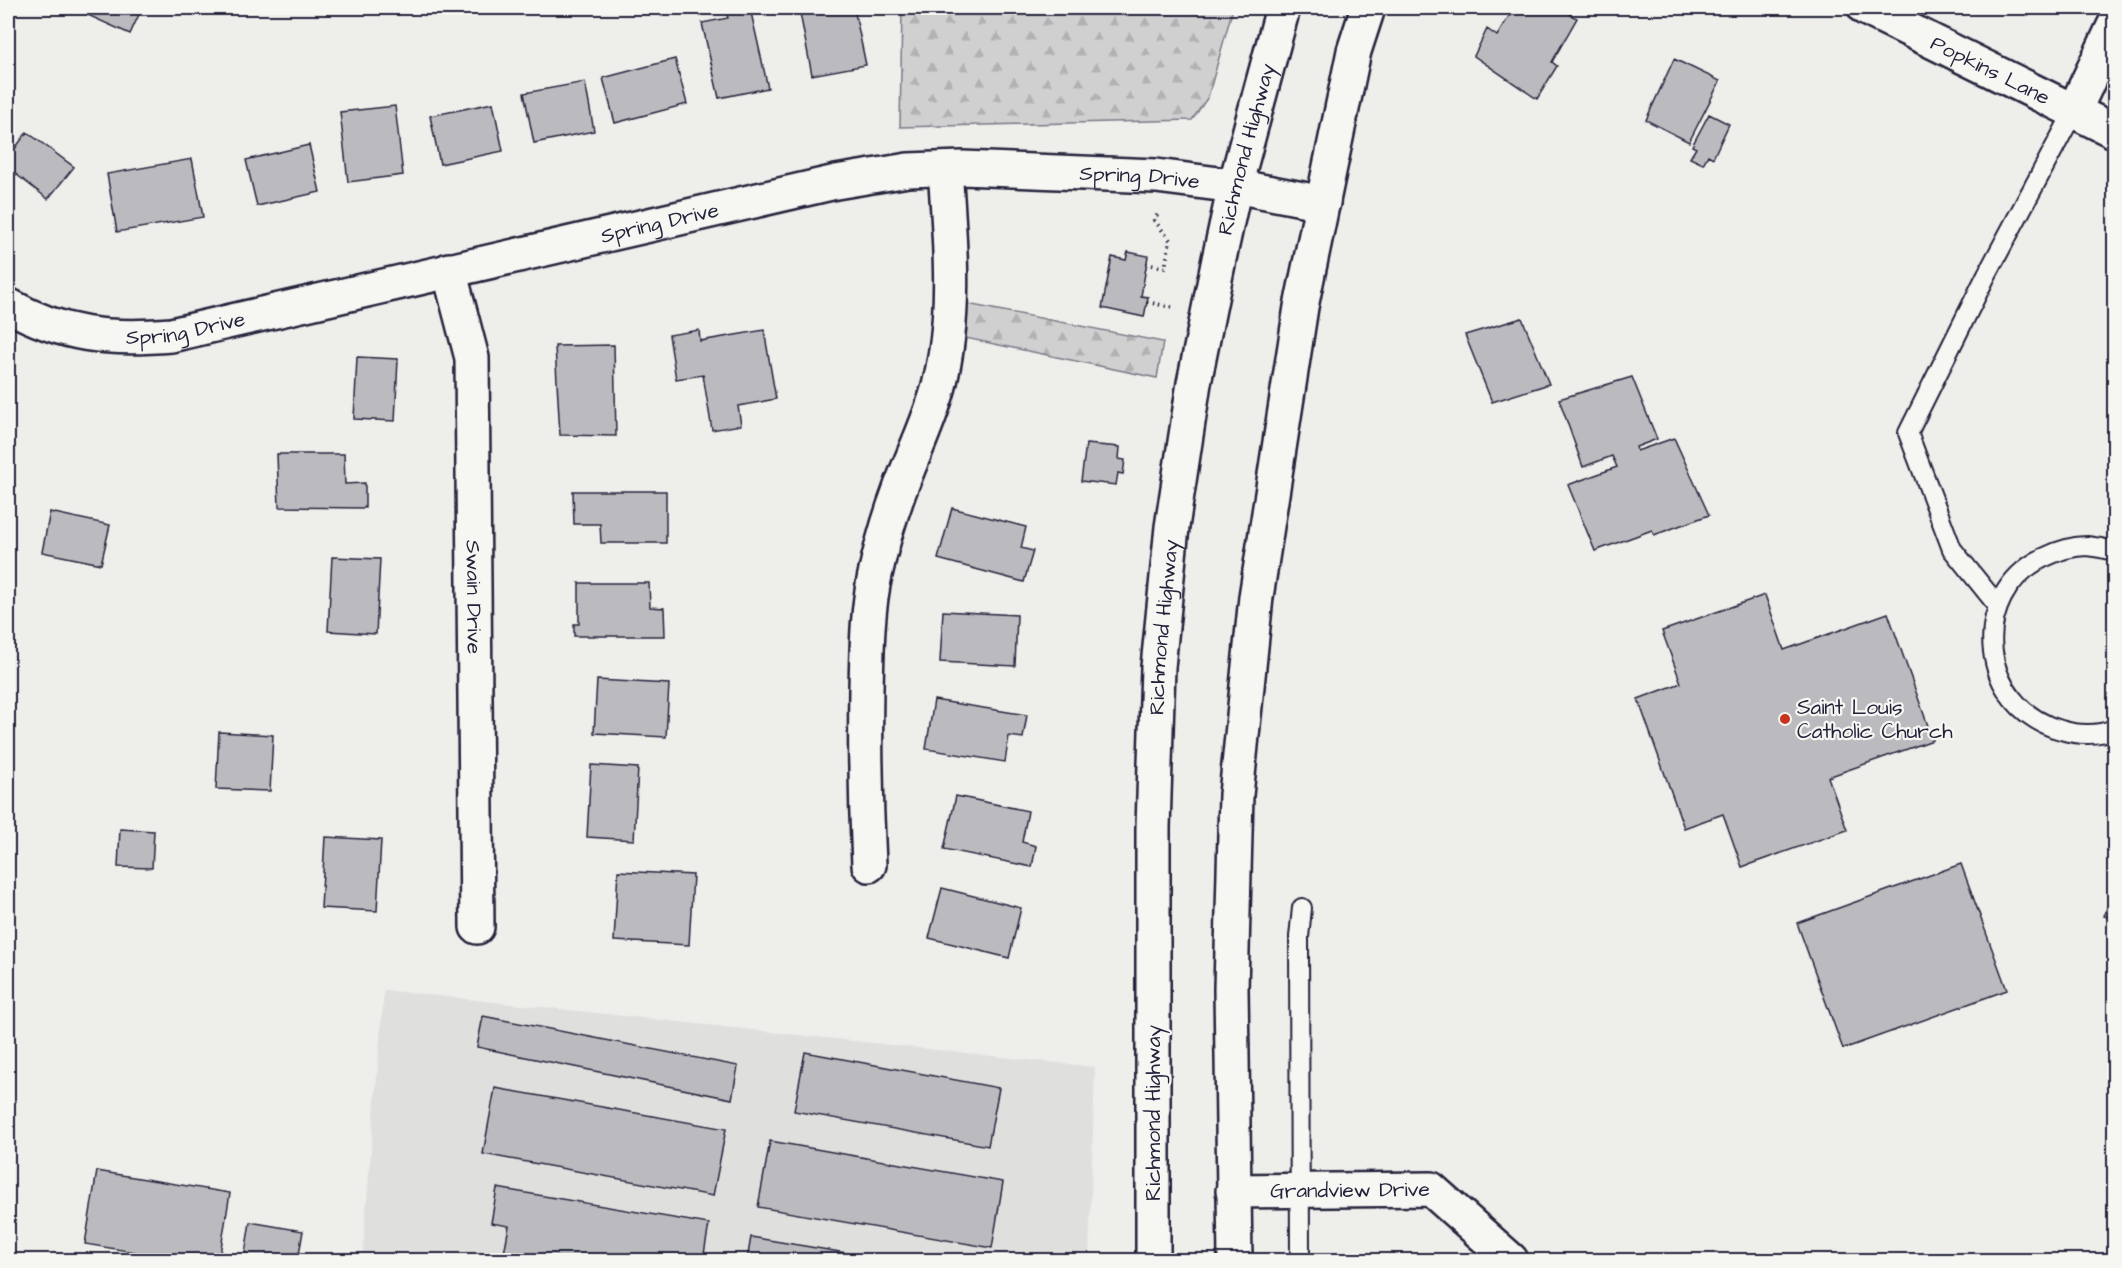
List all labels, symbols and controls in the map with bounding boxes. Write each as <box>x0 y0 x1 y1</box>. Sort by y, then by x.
street label: Popkins Lane <box>1926 29 2055 112</box>
street label: Richmond Highway <box>1211 60 1284 238</box>
street label: Spring Drive <box>1079 159 1201 196</box>
street label: Spring Drive <box>598 195 722 251</box>
street label: Spring Drive <box>126 304 248 353</box>
street label: Richmond Highway <box>1143 538 1188 716</box>
street label: Swain Drive <box>459 540 489 654</box>
place label: Saint Louis Catholic Church <box>1797 693 1953 746</box>
marker: Saint Louis Catholic Church <box>1778 712 1792 726</box>
street label: Richmond Highway <box>1139 1025 1170 1201</box>
street label: Grandview Drive <box>1270 1175 1430 1206</box>

